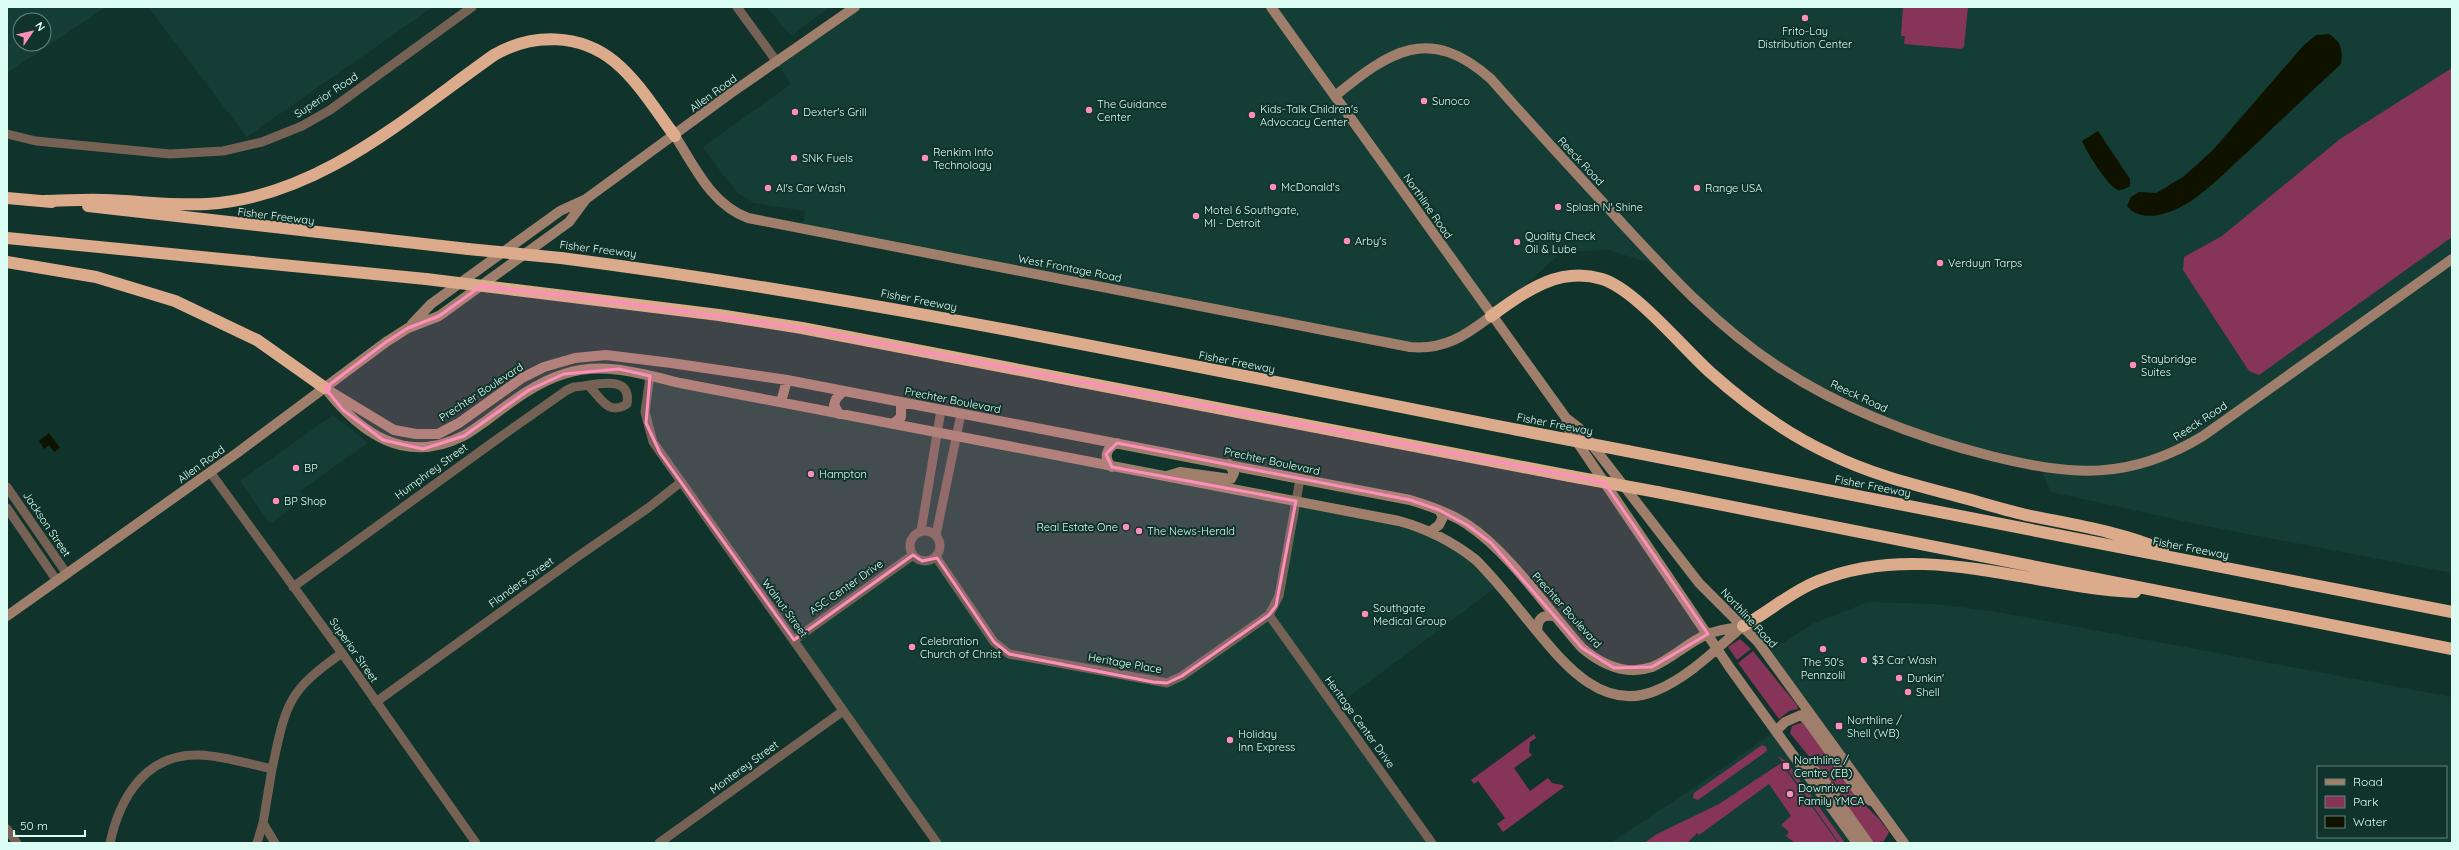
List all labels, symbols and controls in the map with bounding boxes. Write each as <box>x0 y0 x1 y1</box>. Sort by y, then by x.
north arrow <box>12 12 52 52</box>
marker: Frito-Lay Distribution Center <box>1800 13 1810 23</box>
text: N <box>32 19 48 34</box>
place label: Frito-Lay Distribution Center <box>1758 24 1853 51</box>
street label: Superior Road <box>292 69 360 121</box>
street label: Allen Road <box>687 71 739 115</box>
place label: Sunoco <box>1432 94 1470 108</box>
marker: Sunoco <box>1419 96 1429 106</box>
place label: The Guidance Center <box>1097 97 1167 124</box>
place label: Kids-Talk Children's Advocacy Center <box>1260 102 1358 129</box>
place label: Dexter's Grill <box>803 105 867 119</box>
marker: The Guidance Center <box>1084 105 1094 115</box>
marker: Dexter's Grill <box>790 107 800 117</box>
marker: Kids-Talk Children's Advocacy Center <box>1247 110 1257 120</box>
street label: Reeck Road <box>1555 134 1607 188</box>
place label: Renkim Info Technology <box>933 145 994 172</box>
place label: SNK Fuels <box>802 151 853 165</box>
marker: SNK Fuels <box>789 153 799 163</box>
marker: Renkim Info Technology <box>920 153 930 163</box>
street label: Northline Road <box>1400 171 1456 241</box>
place label: McDonald's <box>1281 180 1340 194</box>
place label: Al's Car Wash <box>776 181 846 195</box>
place label: Range USA <box>1705 181 1762 195</box>
marker: McDonald's <box>1268 182 1278 192</box>
marker: Al's Car Wash <box>763 183 773 193</box>
marker: Range USA <box>1692 183 1702 193</box>
place label: Splash N' Shine <box>1566 200 1643 214</box>
marker: Splash N' Shine <box>1553 202 1563 212</box>
place label: Motel 6 Southgate, MI - Detroit <box>1204 203 1299 230</box>
street label: Fisher Freeway <box>237 204 315 228</box>
marker: Motel 6 Southgate, MI - Detroit <box>1191 211 1201 221</box>
place label: Quality Check Oil & Lube <box>1525 229 1596 256</box>
place label: Arby's <box>1355 234 1387 248</box>
marker: Arby's <box>1342 236 1352 246</box>
street label: Fisher Freeway <box>559 237 637 261</box>
marker: Quality Check Oil & Lube <box>1512 237 1522 247</box>
street label: West Frontage Road <box>1017 251 1123 285</box>
place label: Verduyn Tarps <box>1948 256 2022 270</box>
marker: Verduyn Tarps <box>1935 258 1945 268</box>
street label: Fisher Freeway <box>880 286 958 314</box>
street label: Fisher Freeway <box>1198 348 1276 376</box>
place label: Staybridge Suites <box>2141 352 2197 379</box>
street label: Prechter Boulevard <box>436 360 526 424</box>
marker: Staybridge Suites <box>2128 360 2138 370</box>
street label: Reeck Road <box>1828 377 1890 415</box>
street label: Prechter Boulevard <box>904 384 1002 416</box>
street label: Reeck Road <box>2170 398 2230 444</box>
street label: Fisher Freeway <box>1516 410 1594 438</box>
street label: Humphrey Street <box>392 440 470 502</box>
street label: Allen Road <box>175 442 227 486</box>
street label: Prechter Boulevard <box>1223 444 1321 478</box>
place label: BP <box>304 461 318 475</box>
marker: BP <box>291 463 301 473</box>
place label: Hampton <box>819 467 867 481</box>
marker: Hampton <box>806 469 816 479</box>
street label: Fisher Freeway <box>1834 472 1912 500</box>
street label: Jackson Street <box>20 489 74 560</box>
place label: BP Shop <box>284 494 327 508</box>
marker: BP Shop <box>271 496 281 506</box>
place label: Real Estate One <box>1037 520 1118 534</box>
marker: Real Estate One <box>1121 522 1131 532</box>
place label: The News-Herald <box>1147 524 1235 538</box>
marker: The News-Herald <box>1134 526 1144 536</box>
street label: Fisher Freeway <box>2152 534 2230 562</box>
street label: Flanders Street <box>486 554 557 610</box>
street label: ASC Center Drive <box>806 556 886 618</box>
street label: Prechter Boulevard <box>1529 569 1605 651</box>
street label: Walnut Street <box>759 576 811 640</box>
street label: Northline Road <box>1718 585 1780 651</box>
place label: Southgate Medical Group <box>1373 601 1447 628</box>
marker: Southgate Medical Group <box>1360 609 1370 619</box>
street label: Superior Street <box>327 615 382 685</box>
place label: Celebration Church of Christ <box>920 634 1001 661</box>
marker: Celebration Church of Christ <box>907 642 917 652</box>
marker: The 50's Pennzolil <box>1818 644 1828 654</box>
street label: Heritage Place <box>1087 650 1163 676</box>
place label: $3 Car Wash <box>1872 653 1937 667</box>
place label: The 50's Pennzolil <box>1801 655 1845 682</box>
marker: $3 Car Wash <box>1859 655 1869 665</box>
place label: Dunkin' <box>1907 671 1944 685</box>
street label: Heritage Center Drive <box>1322 673 1398 771</box>
marker: Dunkin' <box>1894 673 1904 683</box>
place label: Shell <box>1916 685 1940 699</box>
marker: Shell <box>1903 687 1913 697</box>
place label: Northline / Shell (WB) <box>1847 713 1902 740</box>
marker: Northline / Shell (WB) <box>1834 721 1844 731</box>
place label: Holiday Inn Express <box>1238 727 1295 754</box>
marker: Holiday Inn Express <box>1225 735 1235 745</box>
street label: Monterey Street <box>707 737 781 797</box>
place label: Northline / Centre (EB) <box>1794 753 1852 780</box>
marker: Northline / Centre (EB) <box>1781 761 1791 771</box>
legend <box>2317 766 2447 838</box>
text: Road <box>2353 774 2383 789</box>
place label: Downriver Family YMCA <box>1798 781 1864 808</box>
marker: Downriver Family YMCA <box>1785 789 1795 799</box>
text: Park <box>2353 794 2378 809</box>
scale bar <box>14 812 85 838</box>
text: Water <box>2353 814 2388 829</box>
text: 50 m <box>20 818 48 833</box>

